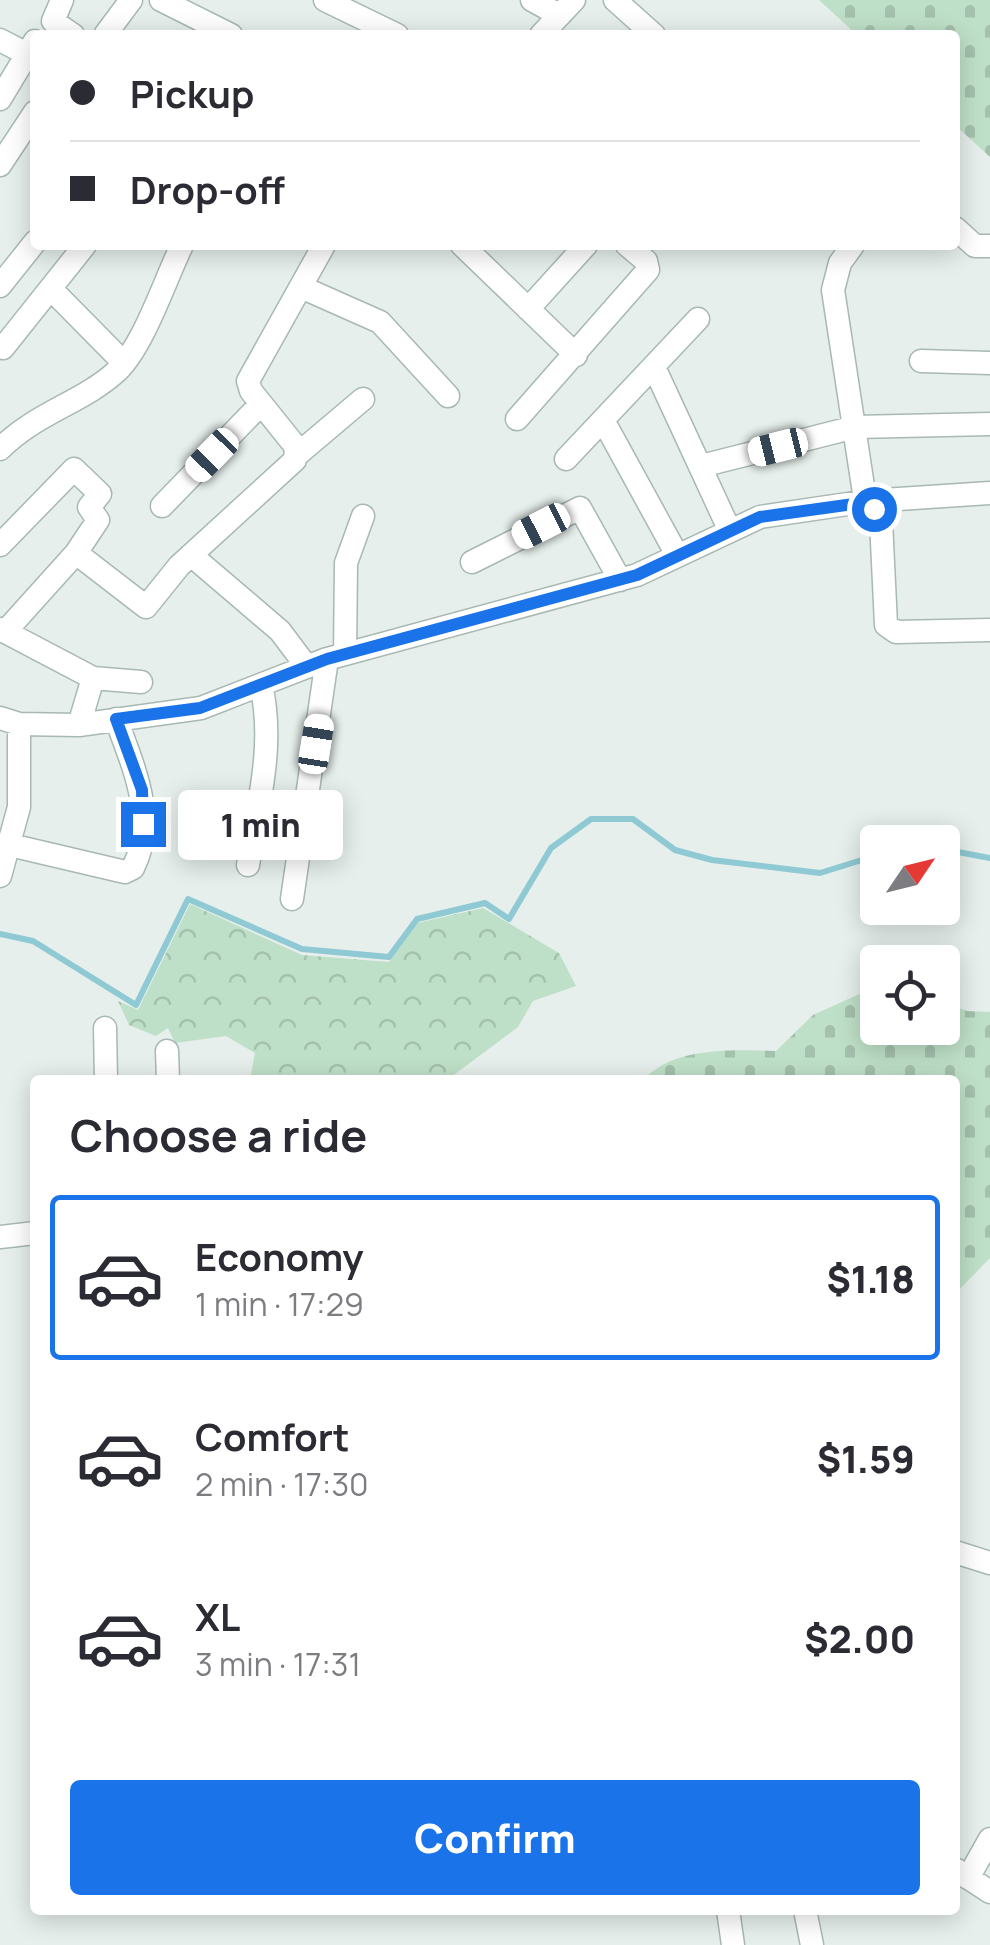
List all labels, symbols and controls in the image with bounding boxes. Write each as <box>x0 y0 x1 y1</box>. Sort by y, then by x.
text: Pickup <box>130 67 254 119</box>
text: Drop-off <box>130 163 285 215</box>
car <box>180 423 244 487</box>
car <box>745 425 811 469</box>
route start <box>852 487 897 532</box>
car <box>507 499 575 553</box>
car <box>296 712 336 776</box>
callout: 1 min <box>178 789 343 859</box>
route end <box>121 802 166 847</box>
text: 1 min <box>220 803 301 847</box>
north arrow <box>860 825 960 925</box>
map controls <box>860 825 960 1045</box>
button: locate <box>860 945 960 1045</box>
text: Choose a ride <box>70 1104 367 1166</box>
text: Economy <box>195 1230 364 1282</box>
icon: car <box>75 1233 165 1323</box>
text: $1.18 <box>826 1252 915 1304</box>
text: 1 min · 17:29 <box>195 1282 364 1326</box>
text: Comfort <box>195 1410 349 1462</box>
icon: car <box>75 1413 165 1503</box>
text: $1.59 <box>817 1432 915 1484</box>
text: 2 min · 17:30 <box>195 1462 369 1506</box>
text: XL <box>195 1590 240 1642</box>
icon: car <box>75 1593 165 1683</box>
text: $2.00 <box>804 1612 915 1664</box>
text: 3 min · 17:31 <box>195 1642 361 1686</box>
button: Confirm <box>70 1780 920 1895</box>

